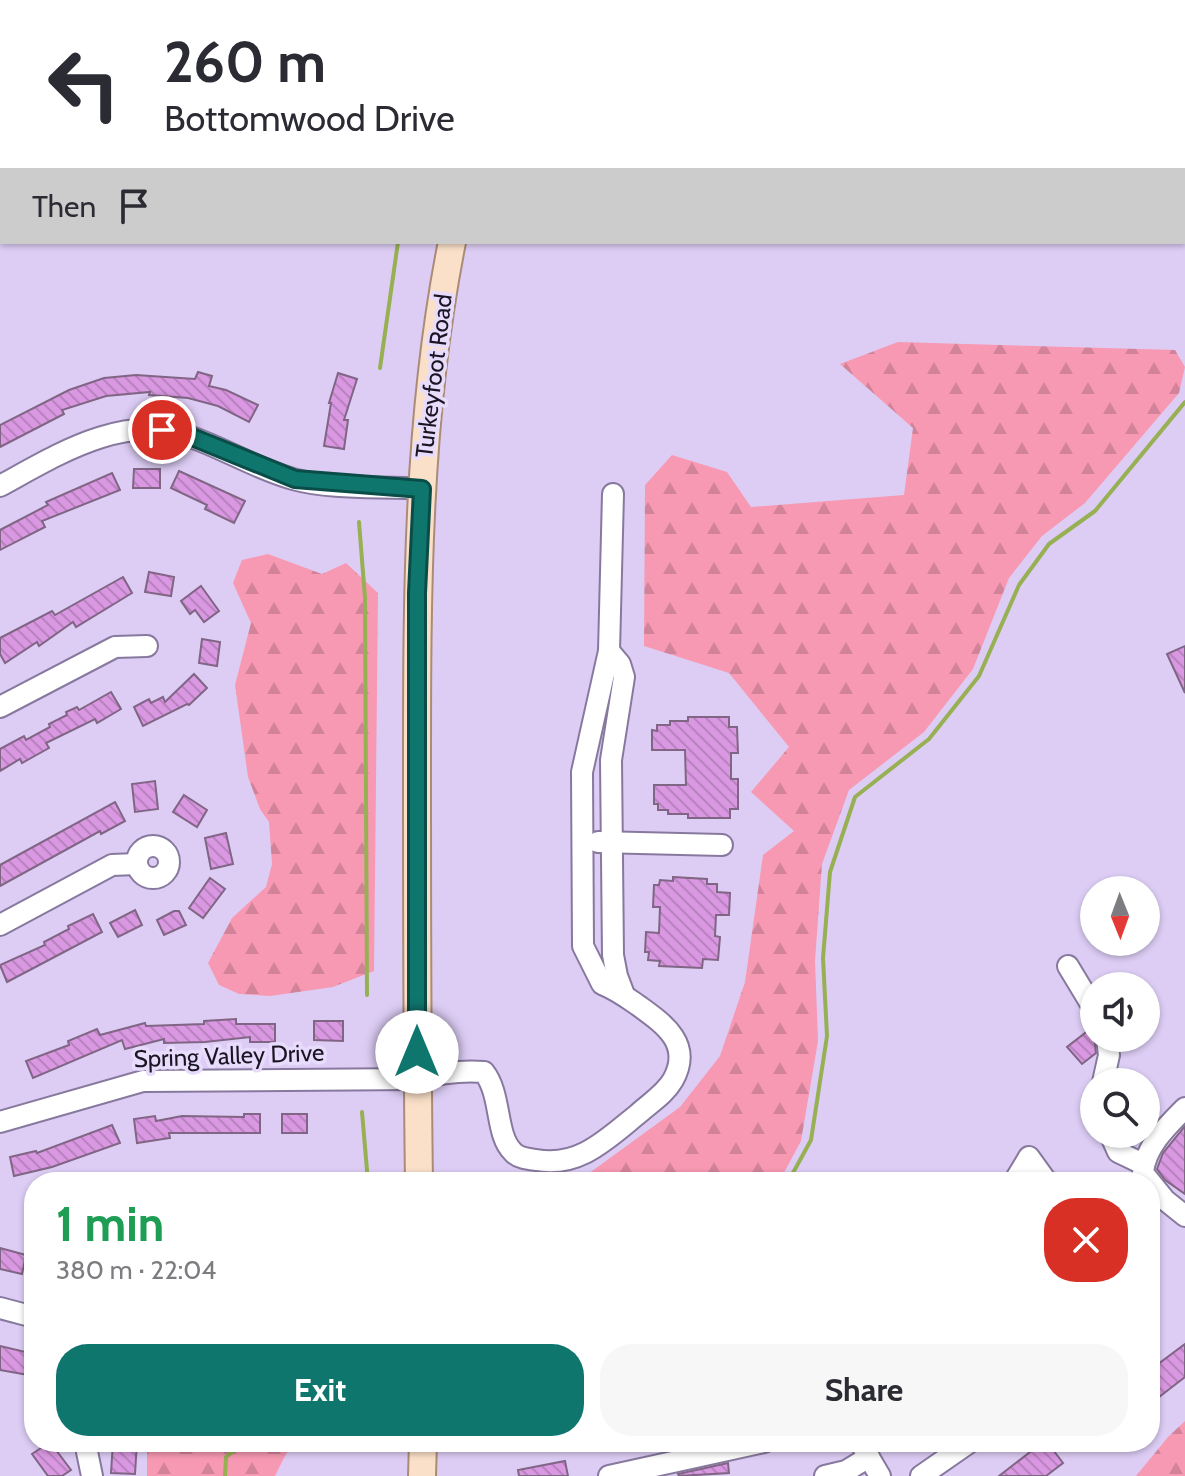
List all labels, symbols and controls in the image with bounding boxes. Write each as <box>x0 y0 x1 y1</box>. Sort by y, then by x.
text: 260 m <box>164 28 326 96</box>
icon: left <box>32 32 136 136</box>
text: Bottomwood Drive <box>164 96 455 140</box>
icon: arrive <box>112 184 156 228</box>
text: Then <box>32 188 96 225</box>
street label: Turkeyfoot Road <box>409 292 458 460</box>
pin <box>128 396 196 464</box>
icon: arrive <box>140 408 184 452</box>
north arrow <box>1080 876 1160 956</box>
map controls <box>1080 876 1160 1148</box>
button: sound <box>1080 972 1160 1052</box>
position arrow <box>375 1010 459 1094</box>
street label: Spring Valley Drive <box>133 1038 325 1073</box>
button: search <box>1080 1068 1160 1148</box>
text: 1 min <box>56 1195 164 1253</box>
button: close <box>1044 1198 1128 1282</box>
text: 380 m · 22:04 <box>56 1254 216 1286</box>
button: Exit <box>56 1344 584 1436</box>
button: Share <box>600 1344 1128 1436</box>

